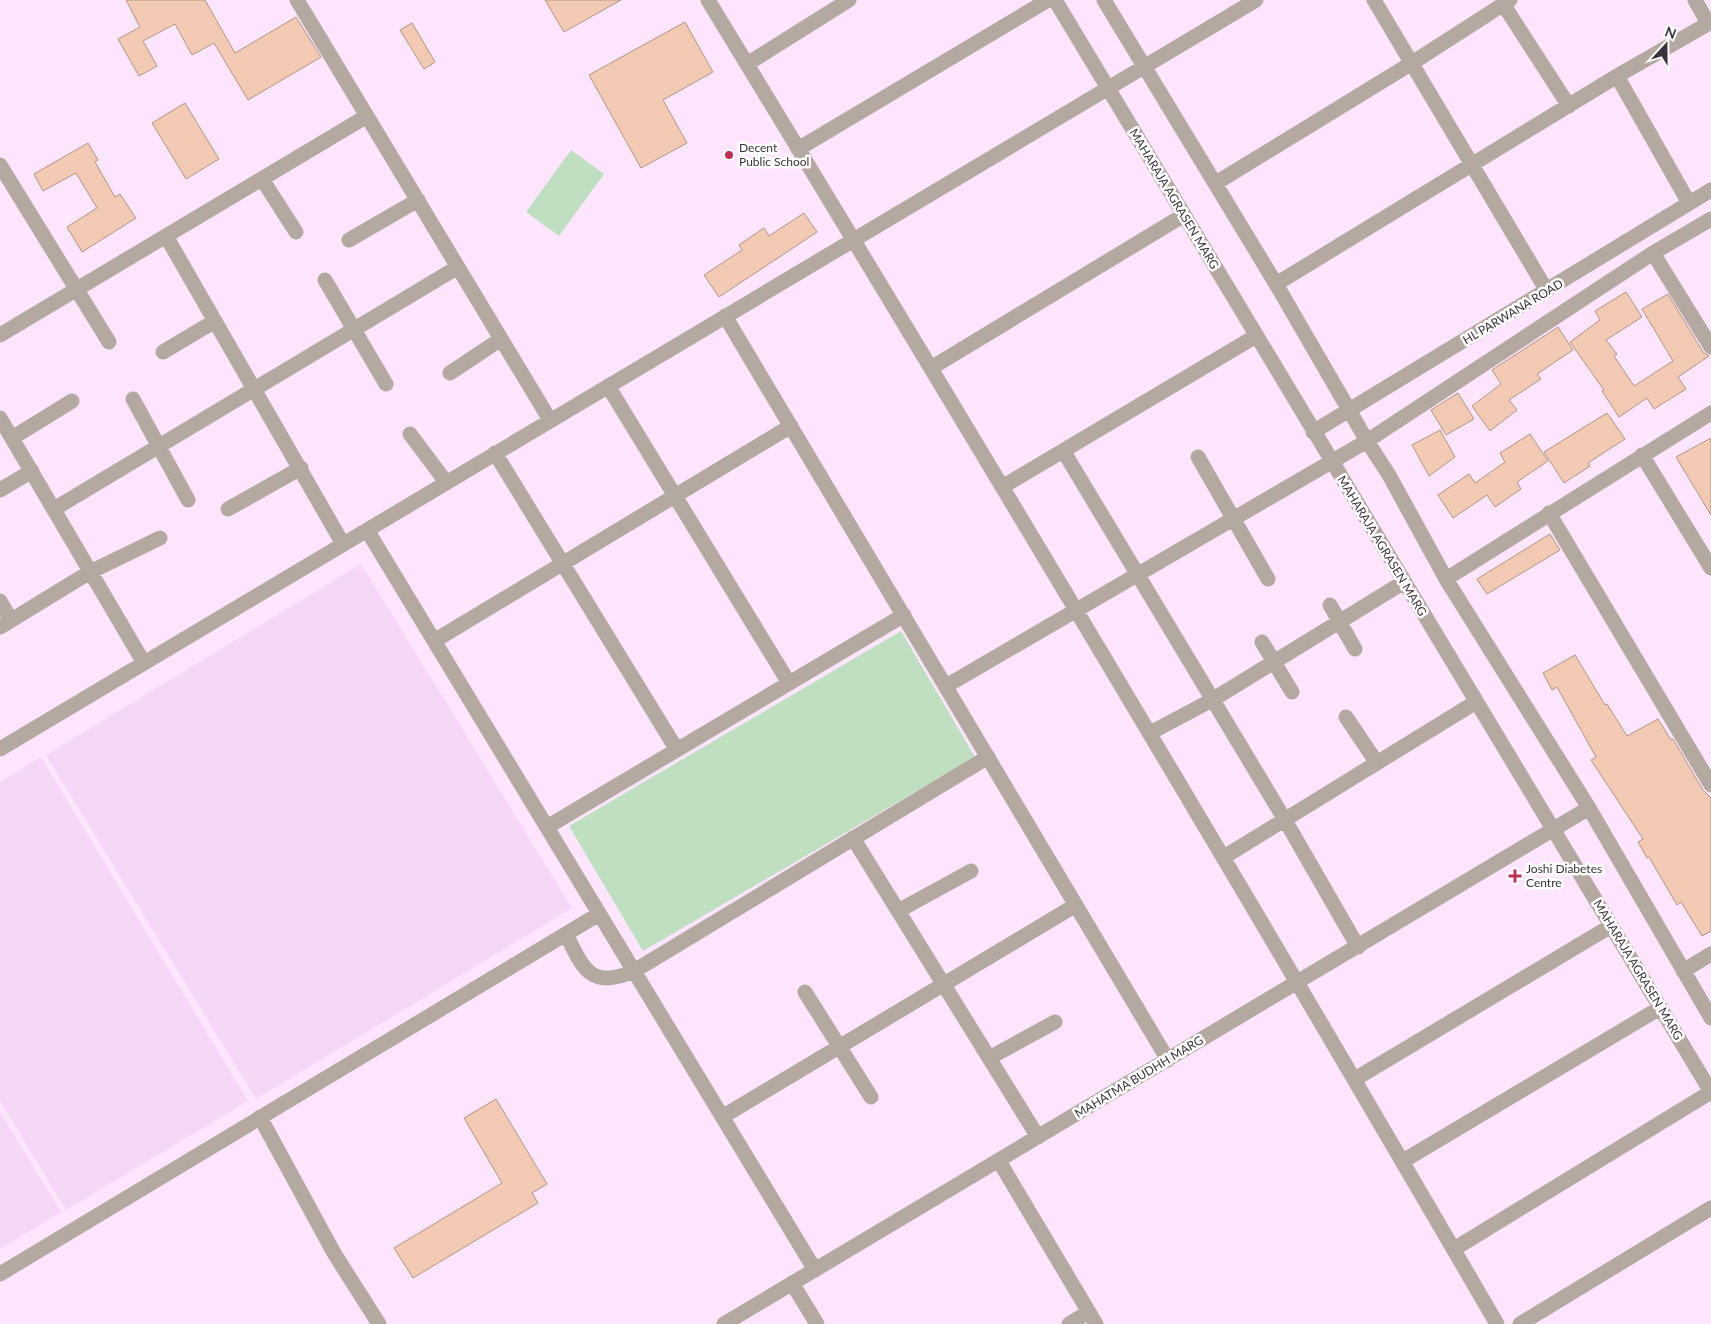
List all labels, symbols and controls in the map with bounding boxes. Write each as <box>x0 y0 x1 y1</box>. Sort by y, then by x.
north arrow <box>1641 20 1691 70</box>
text: N <box>1663 23 1679 42</box>
street label: MAHARAJA AGRASEN MARG <box>1127 126 1222 272</box>
place label: Decent Public School <box>739 140 809 169</box>
marker: Decent Public School <box>723 149 735 161</box>
street label: HL PARWANA ROAD <box>1460 276 1566 347</box>
street label: MAHARAJA AGRASEN MARG <box>1335 473 1430 619</box>
place label: Joshi Diabetes Centre <box>1526 861 1602 890</box>
marker: Joshi Diabetes Centre <box>1508 869 1522 883</box>
street label: MAHARAJA AGRASEN MARG <box>1591 897 1686 1043</box>
street label: MAHATMA BUDHH MARG <box>1072 1032 1206 1121</box>

